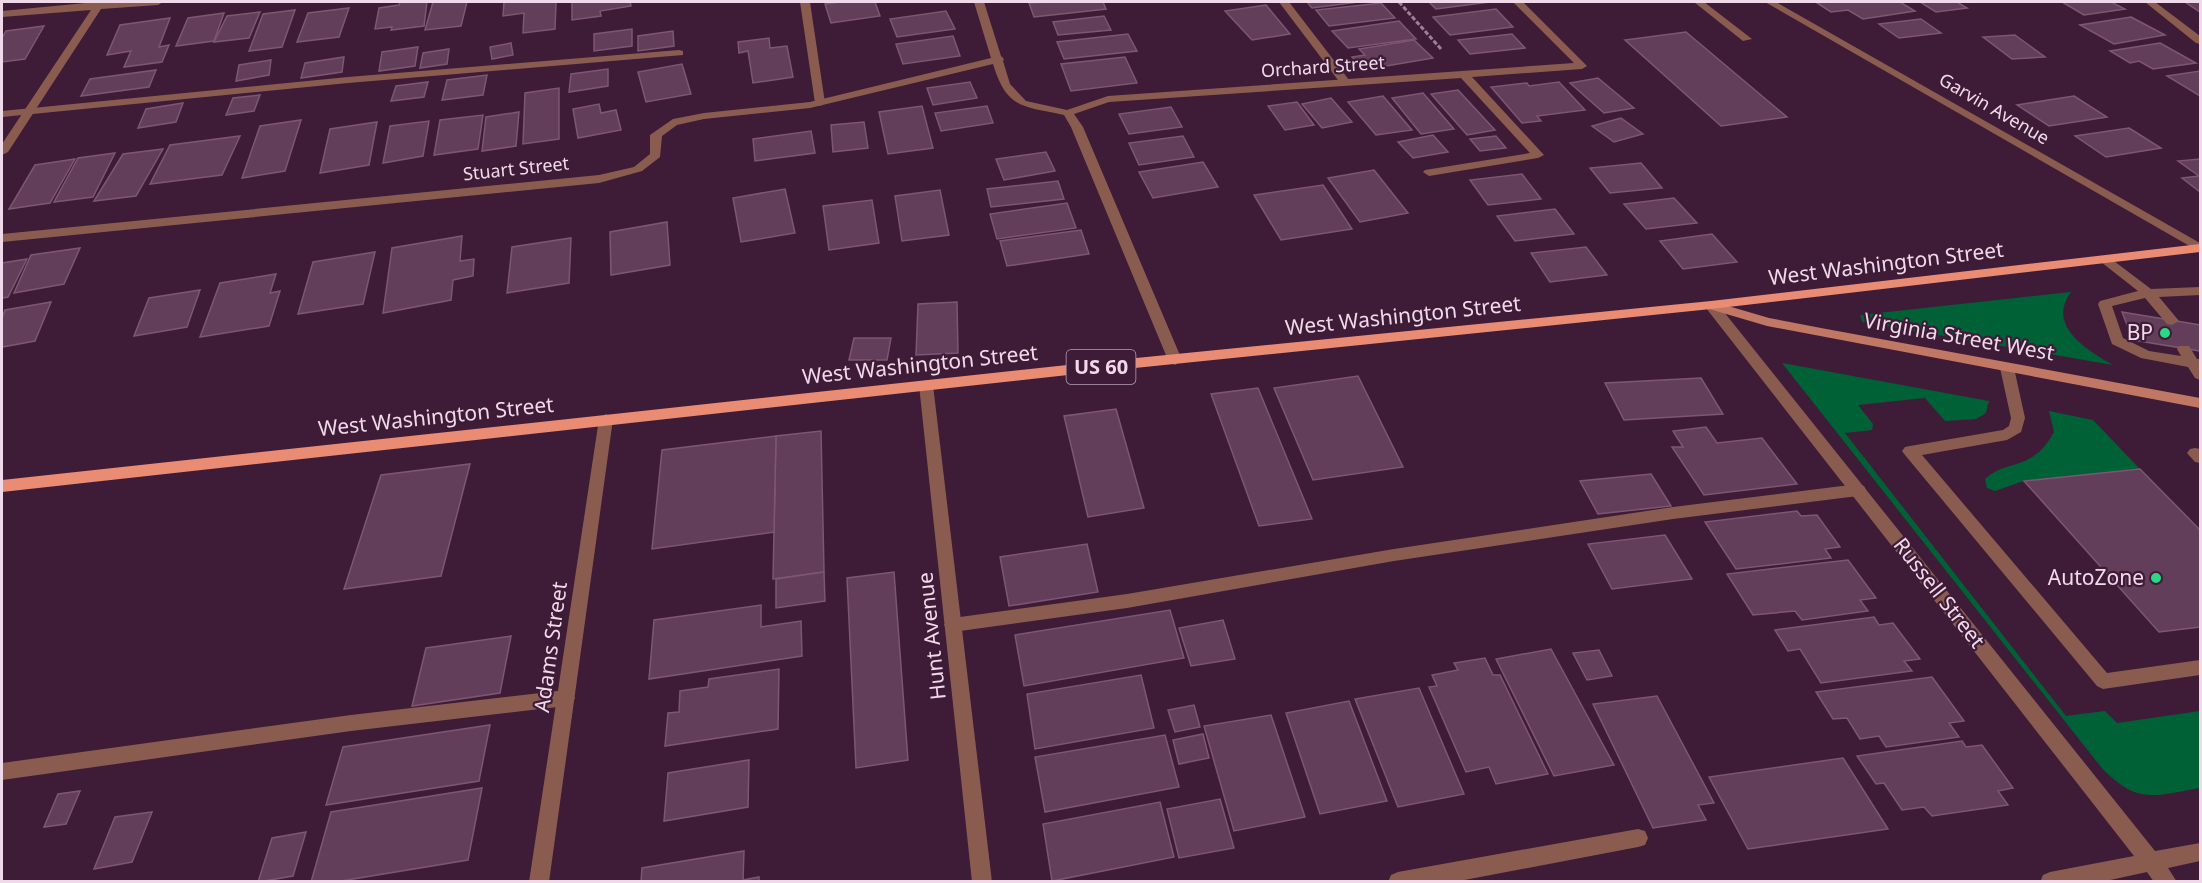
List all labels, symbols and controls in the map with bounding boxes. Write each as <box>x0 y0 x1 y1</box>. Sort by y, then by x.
street label: Orchard Street <box>1260 50 1386 82</box>
street label: Garvin Avenue <box>1935 67 2054 149</box>
street label: Stuart Street <box>462 150 571 186</box>
street label: West Washington Street <box>1767 235 2005 291</box>
street label: West Washington Street <box>1284 289 1522 341</box>
street label: Virginia Street West <box>1862 305 2057 367</box>
place label: BP <box>2127 318 2153 346</box>
marker: BP <box>2158 326 2172 340</box>
street label: West Washington Street <box>801 338 1039 390</box>
road number: US 60 <box>1066 350 1136 384</box>
street label: West Washington Street <box>317 390 555 442</box>
street label: Russell Street <box>1888 531 1992 654</box>
place label: AutoZone <box>2048 563 2144 591</box>
street label: Hunt Avenue <box>910 571 952 701</box>
marker: AutoZone <box>2149 571 2163 585</box>
street label: Adams Street <box>527 579 573 714</box>

